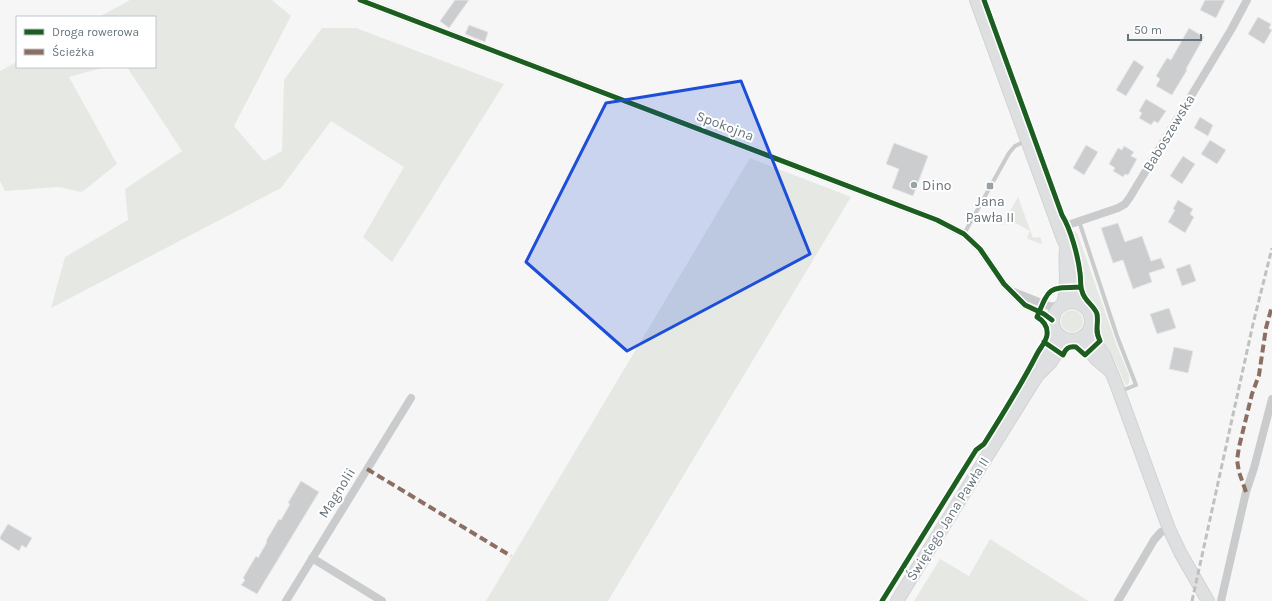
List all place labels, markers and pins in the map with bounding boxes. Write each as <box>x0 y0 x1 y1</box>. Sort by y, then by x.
place label: Dino <box>922 177 952 194</box>
marker: Dino <box>909 180 919 190</box>
marker: Jana Pawła II <box>985 181 995 191</box>
place label: Jana Pawła II <box>966 193 1014 226</box>

